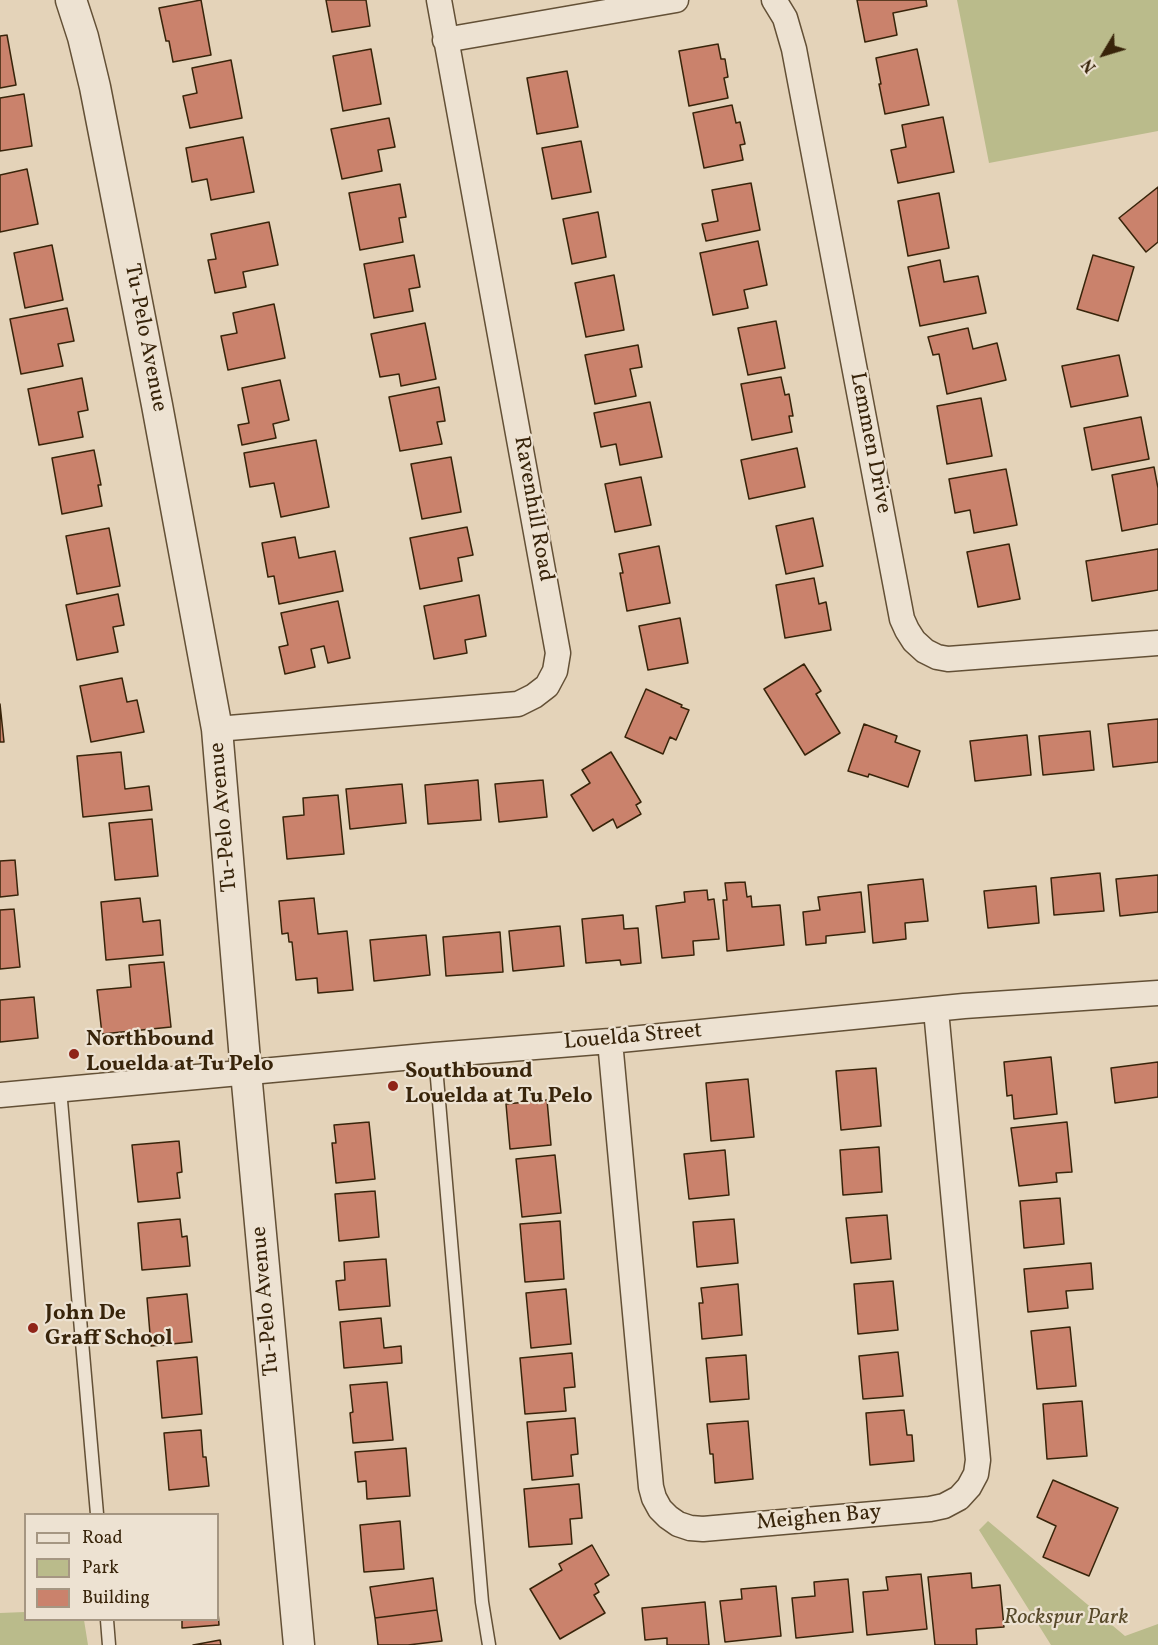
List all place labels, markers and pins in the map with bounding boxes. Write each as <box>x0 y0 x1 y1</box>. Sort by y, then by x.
place label: Northbound Louelda at Tu Pelo <box>86 1028 274 1080</box>
marker: Northbound Louelda at Tu Pelo <box>67 1047 81 1061</box>
place label: Southbound Louelda at Tu Pelo <box>405 1060 593 1112</box>
marker: Southbound Louelda at Tu Pelo <box>386 1079 400 1093</box>
place label: John De Graff School <box>45 1302 173 1354</box>
marker: John De Graff School <box>26 1321 40 1335</box>

